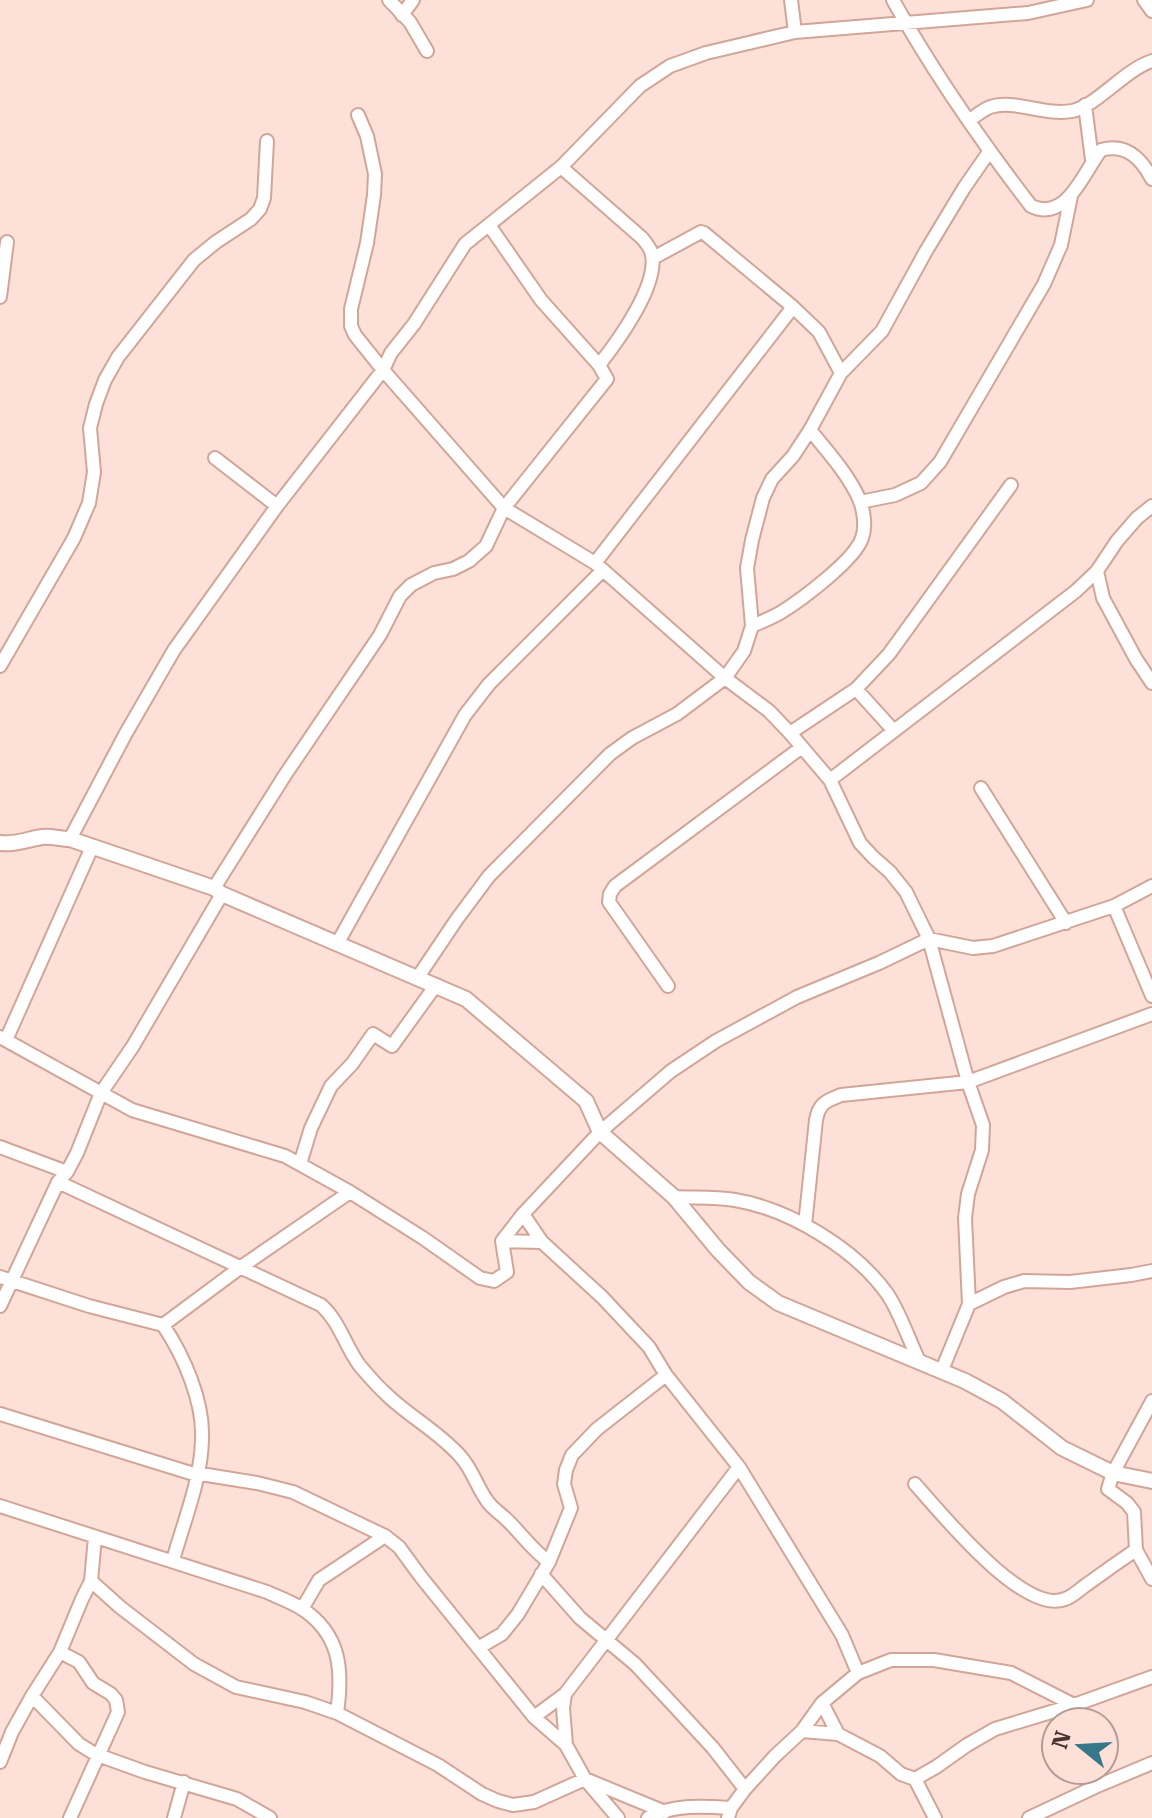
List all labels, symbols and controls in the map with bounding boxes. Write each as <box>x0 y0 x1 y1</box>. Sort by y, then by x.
north arrow <box>1040 1706 1120 1786</box>
text: N <box>1047 1728 1076 1752</box>

